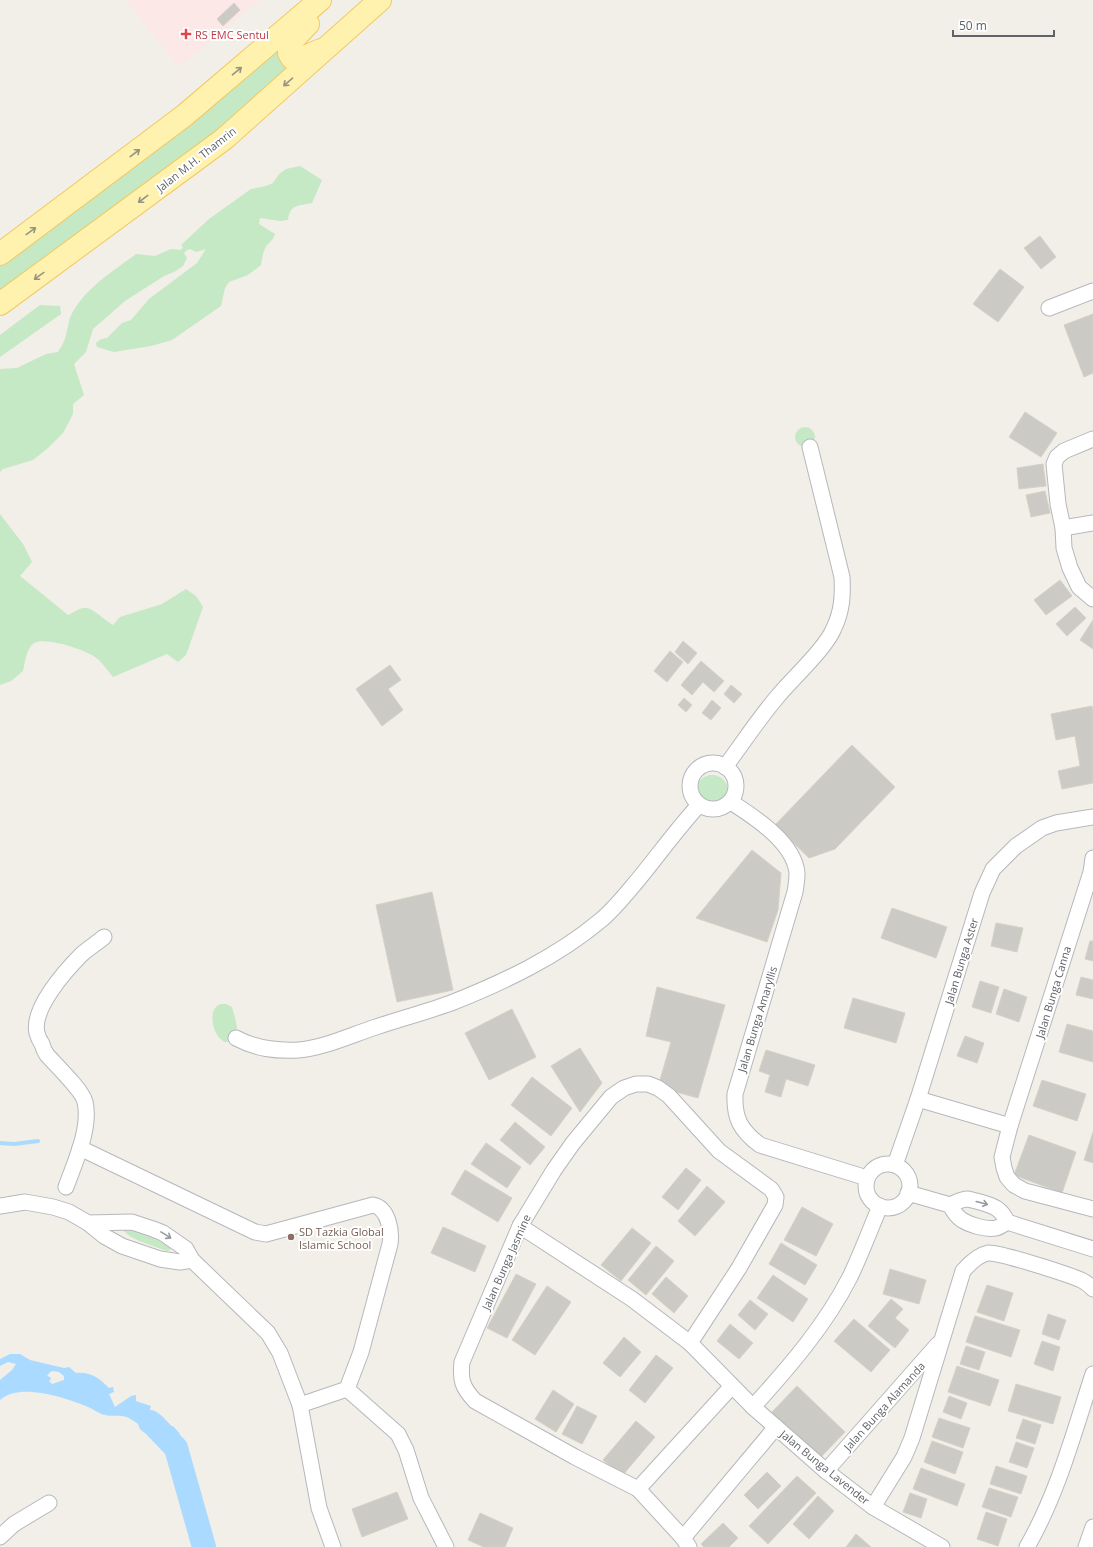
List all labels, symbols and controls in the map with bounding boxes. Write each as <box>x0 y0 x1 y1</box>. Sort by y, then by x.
scale bar <box>953 12 1054 38</box>
text: 50 m <box>959 17 987 34</box>
place label: RS EMC Sentul <box>195 27 269 42</box>
marker: RS EMC Sentul <box>180 28 192 40</box>
one-way arrow <box>231 67 242 76</box>
one-way arrow <box>283 78 293 87</box>
street label: Jalan M.H. Thamrin <box>152 123 239 195</box>
one-way arrow <box>130 149 141 157</box>
one-way arrow <box>138 195 149 203</box>
one-way arrow <box>26 227 37 235</box>
one-way arrow <box>33 271 44 280</box>
street label: Jalan Bunga Aster <box>940 915 981 1007</box>
street label: Jalan Bunga Canna <box>1032 944 1074 1041</box>
street label: Jalan Bunga Amaryllis <box>733 964 780 1075</box>
one-way arrow <box>975 1200 988 1207</box>
street label: Jalan Bunga Jasmine <box>478 1212 534 1313</box>
place label: SD Tazkia Global Islamic School <box>299 1224 384 1252</box>
one-way arrow <box>160 1232 172 1240</box>
marker: SD Tazkia Global Islamic School <box>286 1232 296 1242</box>
street label: Jalan Bunga Alamanda <box>839 1358 928 1454</box>
street label: Jalan Bunga Lavender <box>776 1426 873 1508</box>

